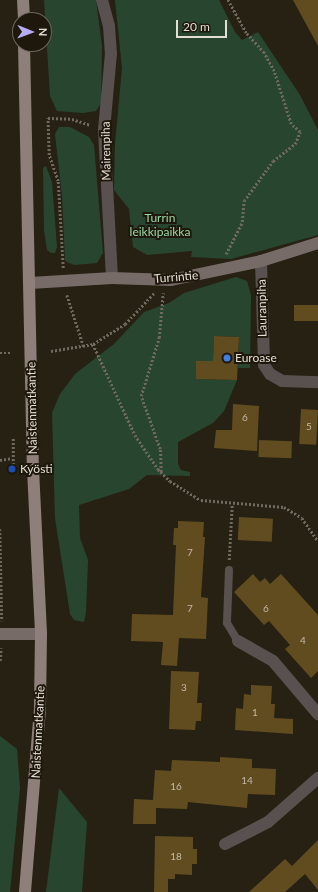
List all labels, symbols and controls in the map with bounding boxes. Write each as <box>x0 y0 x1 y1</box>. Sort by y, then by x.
north arrow <box>12 12 52 52</box>
scale bar <box>178 12 229 38</box>
text: 20 m <box>183 19 210 34</box>
text: N <box>37 28 50 37</box>
street label: Mairenpiha <box>98 121 114 181</box>
park label: Turrin leikkipaikka <box>130 211 190 239</box>
street label: Turrintie <box>153 268 199 286</box>
street label: Lauranpiha <box>254 279 270 337</box>
place label: Euroase <box>235 351 277 365</box>
marker: Euroase <box>222 353 232 363</box>
street label: Naistenmatkantie <box>24 361 40 455</box>
house number: 6 <box>242 412 248 424</box>
house number: 5 <box>306 421 312 433</box>
place label: Kyösti <box>20 462 53 476</box>
marker: Kyösti <box>7 464 17 474</box>
house number: 7 <box>187 547 193 559</box>
house number: 7 <box>187 603 193 615</box>
house number: 6 <box>263 603 269 615</box>
house number: 4 <box>300 635 306 647</box>
house number: 3 <box>181 682 187 694</box>
street label: Naistenmatkantie <box>28 685 48 779</box>
house number: 1 <box>252 707 258 719</box>
house number: 14 <box>241 775 253 787</box>
house number: 16 <box>170 781 182 793</box>
house number: 18 <box>170 851 182 863</box>

